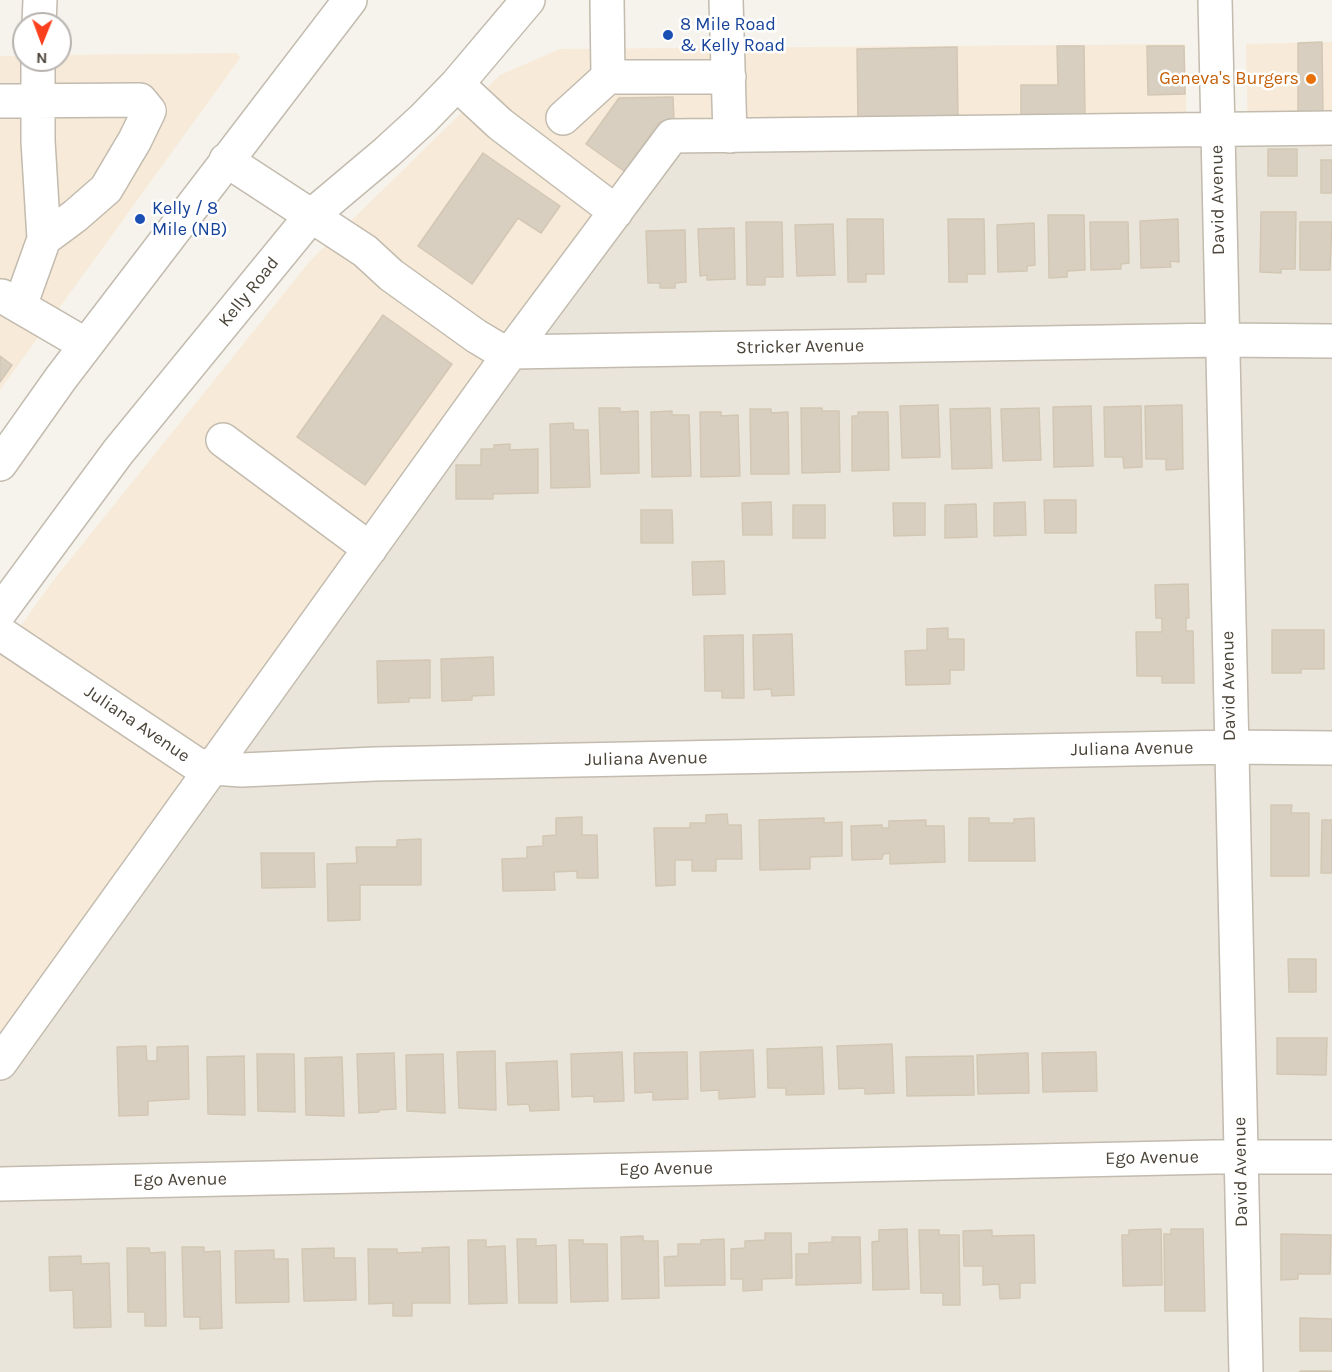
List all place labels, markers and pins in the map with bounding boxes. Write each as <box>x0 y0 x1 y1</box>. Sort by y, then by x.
place label: 8 Mile Road & Kelly Road <box>680 14 785 57</box>
marker: 8 Mile Road & Kelly Road <box>661 28 675 42</box>
place label: Geneva's Burgers <box>1159 68 1299 90</box>
marker: Geneva's Burgers <box>1304 72 1318 86</box>
place label: Kelly / 8 Mile (NB) <box>152 198 227 240</box>
marker: Kelly / 8 Mile (NB) <box>133 212 147 226</box>

